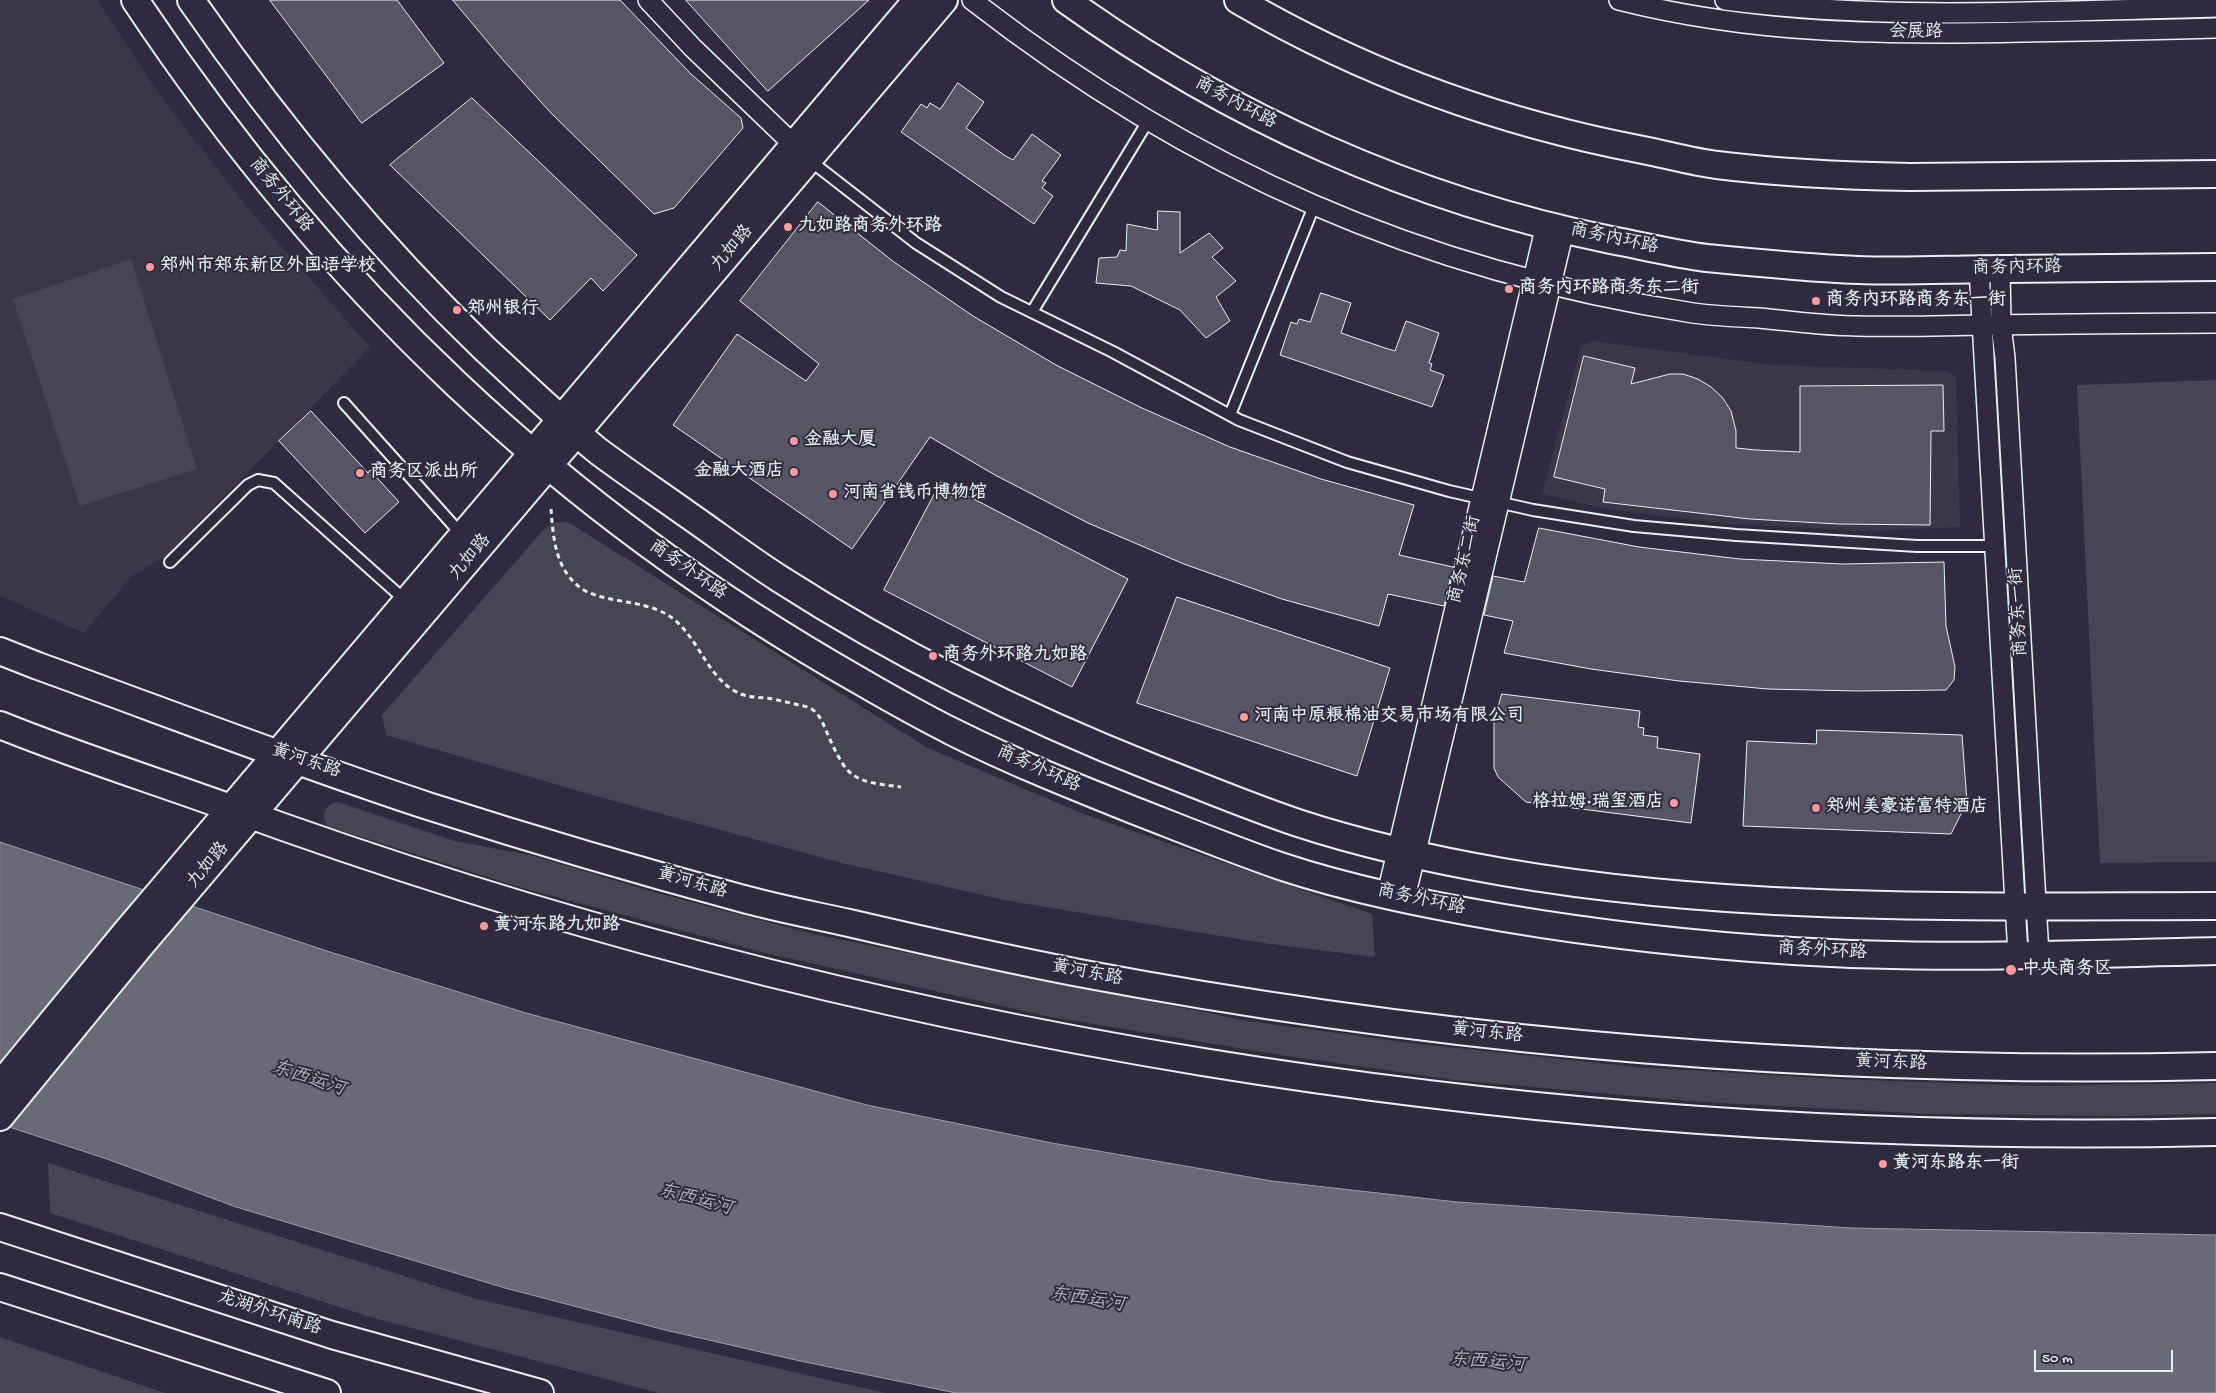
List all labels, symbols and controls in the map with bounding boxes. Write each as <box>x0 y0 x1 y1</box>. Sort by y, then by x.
street label: 会展路 <box>1889 22 1943 44</box>
street label: 商务内环路 <box>1190 73 1280 135</box>
street label: 商务外环路 <box>243 154 317 238</box>
place label: 九如路商务外环路 <box>798 216 942 238</box>
street label: 商务内环路 <box>1568 220 1660 260</box>
street label: 九如路 <box>707 221 759 277</box>
marker: 九如路商务外环路 <box>782 221 794 233</box>
place label: 郑州市郑东新区外国语学校 <box>160 256 376 278</box>
street label: 商务内环路 <box>1972 257 2062 281</box>
marker: 郑州市郑东新区外国语学校 <box>144 261 156 273</box>
place label: 商务内环路商务东二街 <box>1519 278 1699 300</box>
marker: 商务内环路商务东二街 <box>1503 283 1515 295</box>
place label: 商务内环路商务东一街 <box>1826 290 2006 312</box>
marker: 商务内环路商务东一街 <box>1810 295 1822 307</box>
place label: 郑州银行 <box>467 299 539 321</box>
marker: 郑州银行 <box>451 304 463 316</box>
place label: 金融大厦 <box>804 430 876 452</box>
marker: 金融大厦 <box>788 435 800 447</box>
place label: 金融大酒店 <box>694 461 784 483</box>
place label: 商务区派出所 <box>370 462 478 484</box>
marker: 金融大酒店 <box>788 466 800 478</box>
marker: 商务区派出所 <box>354 467 366 479</box>
place label: 河南省钱币博物馆 <box>843 483 987 505</box>
marker: 河南省钱币博物馆 <box>827 488 839 500</box>
street label: 商务东二街 <box>1445 514 1487 606</box>
street label: 九如路 <box>445 530 497 586</box>
street label: 商务外环路 <box>644 536 730 606</box>
street label: 商务东一街 <box>2007 566 2033 658</box>
place label: 商务外环路九如路 <box>943 645 1087 667</box>
marker: 商务外环路九如路 <box>927 650 939 662</box>
place label: 河南中原粮棉油交易市场有限公司 <box>1254 706 1524 728</box>
marker: 河南中原粮棉油交易市场有限公司 <box>1238 711 1250 723</box>
street label: 黄河东路 <box>268 740 344 784</box>
street label: 商务外环路 <box>992 742 1084 798</box>
place label: 格拉姆·瑞玺酒店 <box>1532 792 1664 814</box>
marker: 格拉姆·瑞玺酒店 <box>1668 797 1680 809</box>
place label: 郑州美豪诺富特酒店 <box>1826 797 1988 819</box>
marker: 郑州美豪诺富特酒店 <box>1810 802 1822 814</box>
street label: 九如路 <box>183 838 235 894</box>
street label: 黄河东路 <box>654 864 730 904</box>
street label: 商务外环路 <box>1375 881 1467 921</box>
place label: 黄河东路九如路 <box>494 915 620 937</box>
marker: 黄河东路九如路 <box>478 920 490 932</box>
street label: 商务外环路 <box>1776 939 1868 965</box>
street label: 黄河东路 <box>1050 957 1124 991</box>
place label: 中央商务区 <box>2022 959 2112 981</box>
marker: 中央商务区 <box>2004 963 2018 977</box>
street label: 黄河东路 <box>1450 1019 1524 1049</box>
street label: 黄河东路 <box>1855 1052 1927 1076</box>
water label: 东西运河 <box>268 1057 348 1103</box>
place label: 黄河东路东一街 <box>1893 1153 2019 1175</box>
marker: 黄河东路东一街 <box>1877 1158 1889 1170</box>
water label: 东西运河 <box>655 1180 735 1222</box>
water label: 东西运河 <box>1048 1284 1126 1318</box>
street label: 龙湖外环南路 <box>214 1287 324 1341</box>
scale bar <box>2036 1340 2175 1372</box>
water label: 东西运河 <box>1448 1349 1526 1379</box>
text: 50 m <box>2042 1350 2073 1368</box>

